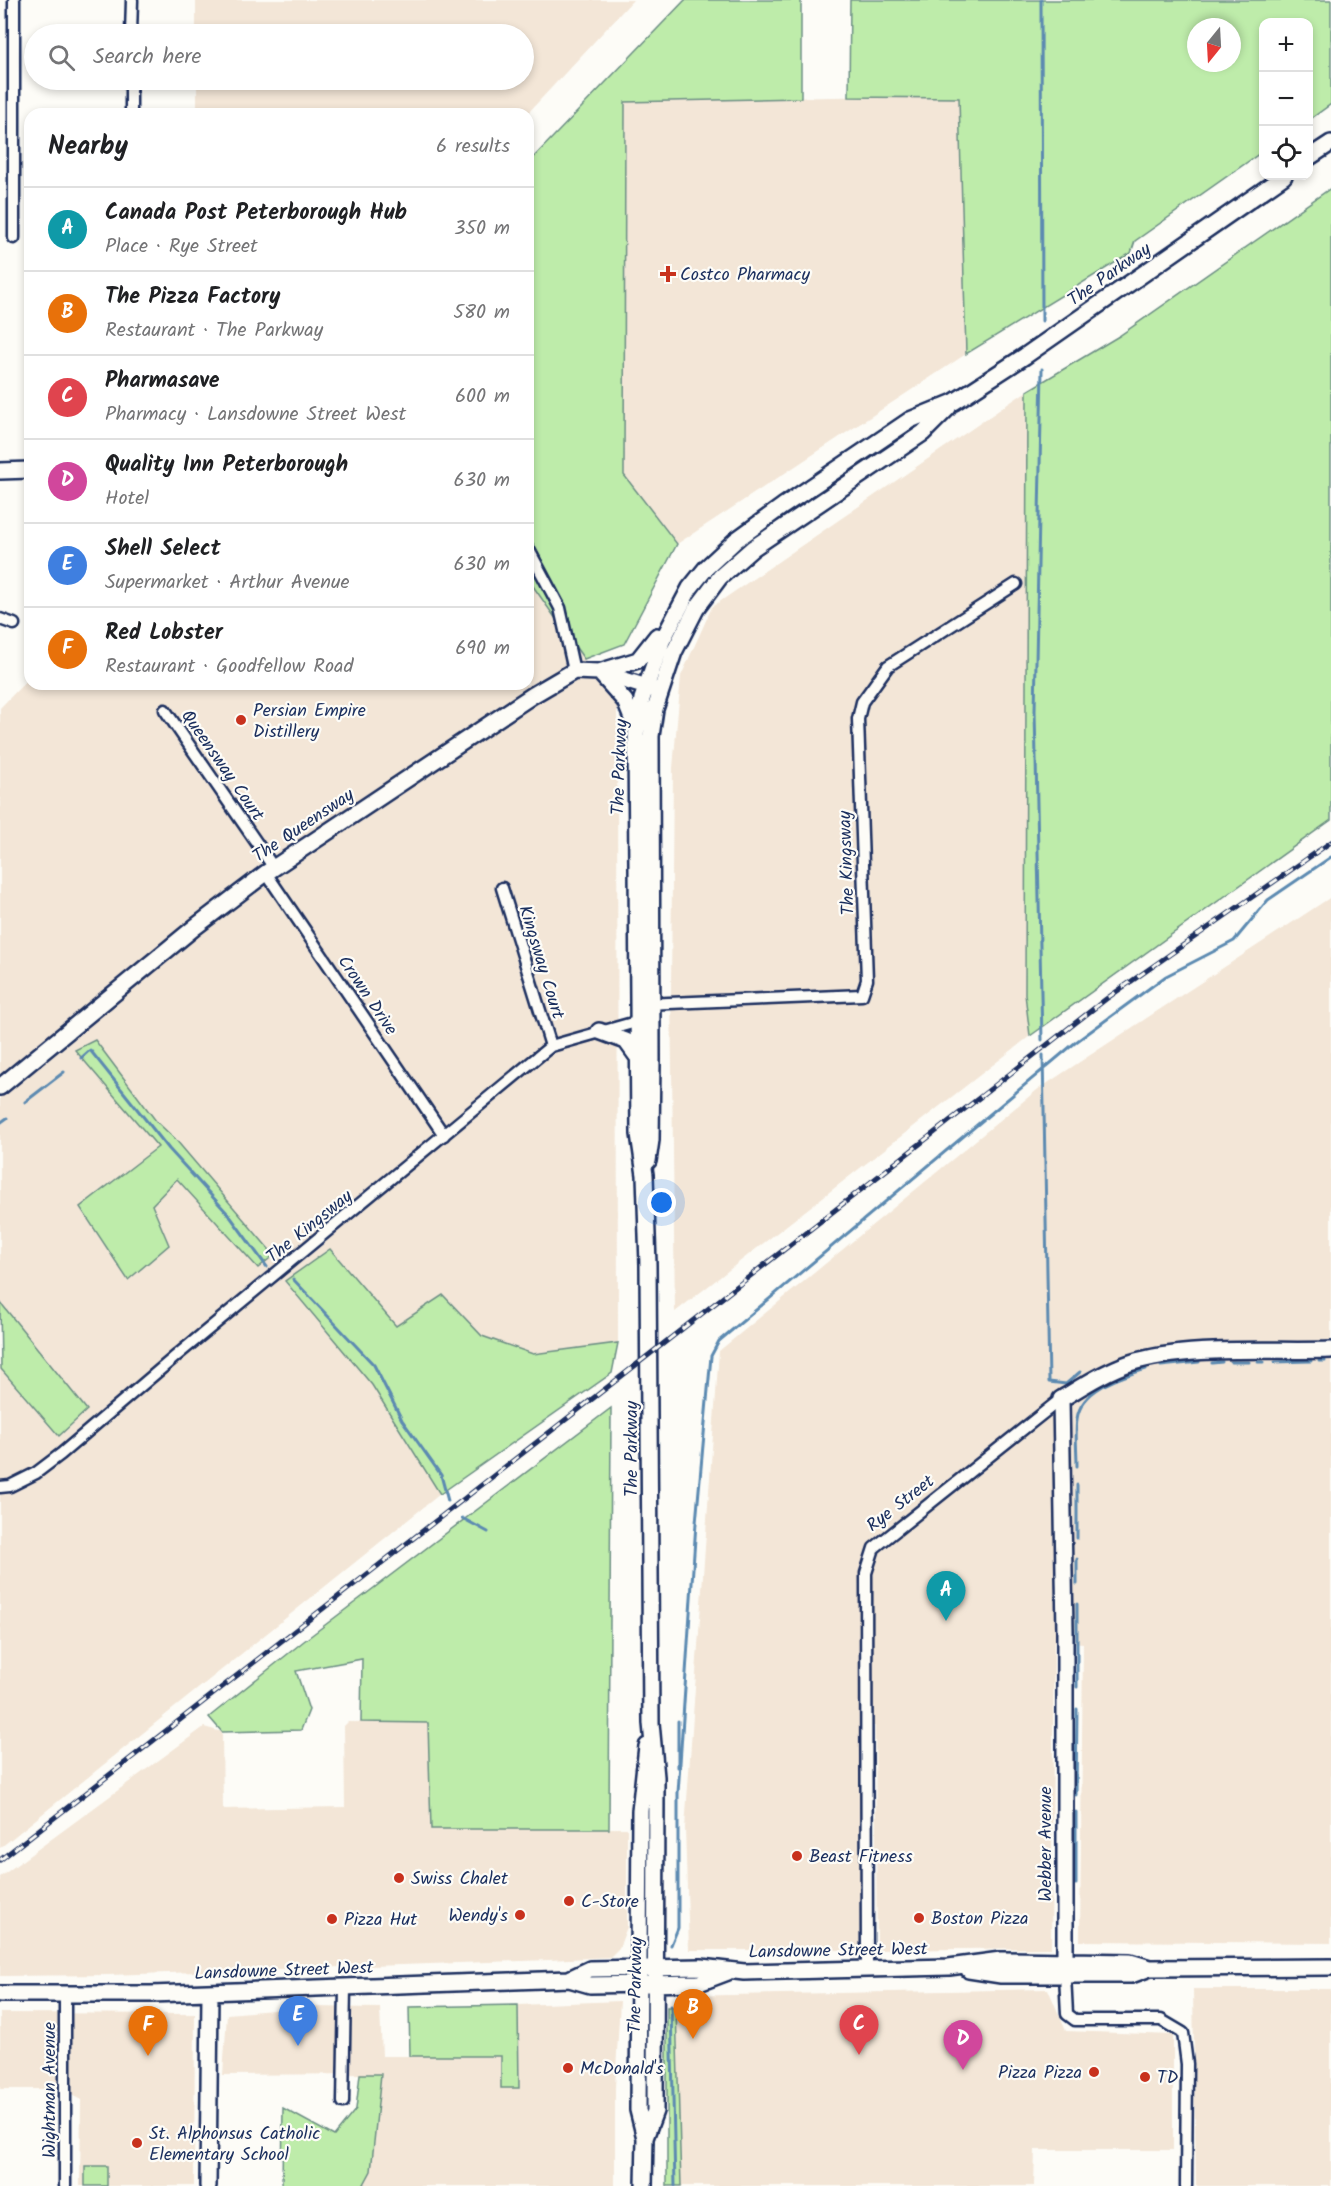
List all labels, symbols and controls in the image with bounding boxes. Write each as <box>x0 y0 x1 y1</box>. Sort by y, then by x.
north arrow <box>1187 18 1241 72</box>
map controls <box>1259 18 1313 180</box>
button: + <box>1259 18 1313 72</box>
search box <box>24 24 534 90</box>
text: Search here <box>93 40 201 75</box>
icon: search <box>45 41 78 74</box>
button: − <box>1259 72 1313 126</box>
text: Nearby <box>48 126 128 168</box>
button: locate <box>1259 126 1313 180</box>
text: 6 results <box>436 131 510 163</box>
text: Canada Post Peterborough Hub <box>105 196 407 231</box>
text: A <box>61 213 74 245</box>
text: 350 m <box>454 213 510 245</box>
text: Place · Rye Street <box>105 231 258 263</box>
street label: The Parkway <box>1062 235 1158 315</box>
place label: Costco Pharmacy <box>680 261 811 290</box>
marker: Costco Pharmacy <box>661 267 675 281</box>
text: The Pizza Factory <box>105 280 280 315</box>
text: B <box>61 297 74 329</box>
text: 580 m <box>453 297 510 329</box>
text: Restaurant · The Parkway <box>105 315 323 347</box>
text: Pharmasave <box>105 364 219 399</box>
text: C <box>61 381 74 413</box>
text: 600 m <box>455 381 510 413</box>
text: Pharmacy · Lansdowne Street West <box>105 399 406 431</box>
text: Quality Inn Peterborough <box>105 448 348 483</box>
text: D <box>61 465 74 497</box>
text: 630 m <box>454 465 510 497</box>
text: Hotel <box>105 483 149 515</box>
text: Shell Select <box>105 532 221 567</box>
text: E <box>62 549 73 581</box>
text: 630 m <box>454 549 510 581</box>
text: Supermarket · Arthur Avenue <box>105 567 350 599</box>
text: Red Lobster <box>105 616 223 651</box>
text: F <box>62 633 73 665</box>
text: 690 m <box>455 633 510 665</box>
text: Restaurant · Goodfellow Road <box>105 651 353 683</box>
place label: Persian Empire Distillery <box>253 697 366 747</box>
street label: Queensway Court <box>172 704 272 828</box>
marker: Persian Empire Distillery <box>234 713 248 727</box>
street label: The Parkway <box>604 718 637 816</box>
street label: The Queensway <box>247 781 361 871</box>
street label: The Kingsway <box>831 810 864 916</box>
street label: Kingsway Court <box>510 902 572 1024</box>
street label: Crown Drive <box>329 950 404 1042</box>
street label: The Kingsway <box>260 1183 360 1271</box>
your location <box>647 1188 676 1217</box>
street label: The Parkway <box>618 1400 647 1497</box>
street label: Rye Street <box>861 1468 942 1540</box>
pin: A <box>926 1572 966 1621</box>
street label: Webber Avenue <box>1032 1786 1061 1902</box>
place label: Beast Fitness <box>809 1843 913 1872</box>
marker: Beast Fitness <box>790 1849 804 1863</box>
place label: Swiss Chalet <box>411 1865 509 1894</box>
marker: Swiss Chalet <box>392 1871 406 1885</box>
place label: C-Store <box>581 1888 639 1917</box>
marker: C-Store <box>562 1894 576 1908</box>
place label: Wendy's <box>449 1902 508 1931</box>
place label: Boston Pizza <box>931 1905 1029 1934</box>
place label: Pizza Hut <box>344 1906 418 1935</box>
marker: Wendy's <box>513 1908 527 1922</box>
marker: Boston Pizza <box>912 1911 926 1925</box>
marker: Pizza Hut <box>325 1912 339 1926</box>
street label: Lansdowne Street West <box>748 1935 929 1968</box>
street label: The Parkway <box>621 1936 652 2033</box>
street label: Lansdowne Street West <box>194 1954 375 1989</box>
pin: B <box>674 1990 712 2039</box>
pin: E <box>278 1996 318 2046</box>
pin: F <box>128 2006 168 2056</box>
pin: C <box>840 2006 878 2055</box>
pin: D <box>944 2020 982 2070</box>
street label: Wightman Avenue <box>36 2022 65 2158</box>
place label: McDonald's <box>580 2055 664 2084</box>
place label: Pizza Pizza <box>998 2059 1082 2088</box>
marker: McDonald's <box>561 2061 575 2075</box>
place label: TD <box>1157 2064 1179 2093</box>
marker: Pizza Pizza <box>1087 2065 1101 2079</box>
marker: TD <box>1138 2070 1152 2084</box>
place label: St. Alphonsus Catholic Elementary School <box>149 2120 320 2170</box>
marker: St. Alphonsus Catholic Elementary School <box>130 2136 144 2150</box>

